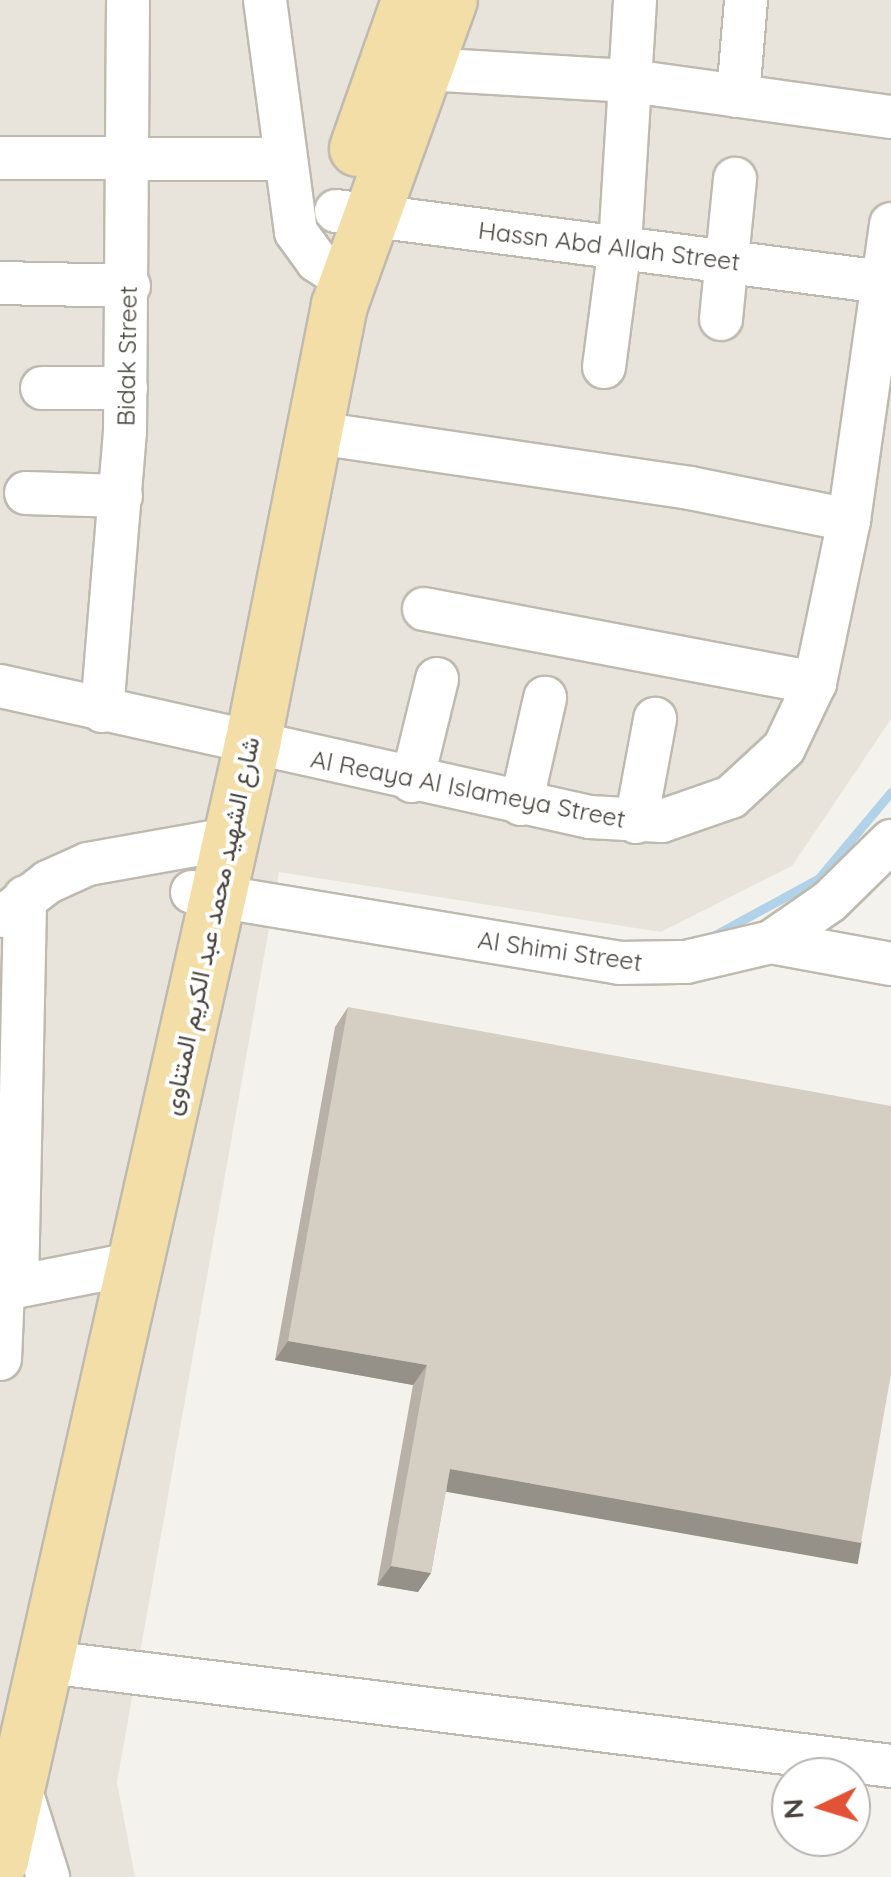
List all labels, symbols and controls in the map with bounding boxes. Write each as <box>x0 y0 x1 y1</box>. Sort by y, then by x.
street label: Hassn Abd Allah Street <box>476 215 742 277</box>
street label: Bidak Street <box>111 286 143 426</box>
street label: شارع الشهيد محمد عبد الكريم المتناوى <box>156 734 266 1118</box>
street label: Al Reaya Al Islameya Street <box>308 744 628 834</box>
street label: Al Shimi Street <box>476 925 644 977</box>
north arrow <box>771 1757 871 1857</box>
text: N <box>774 1797 811 1820</box>

